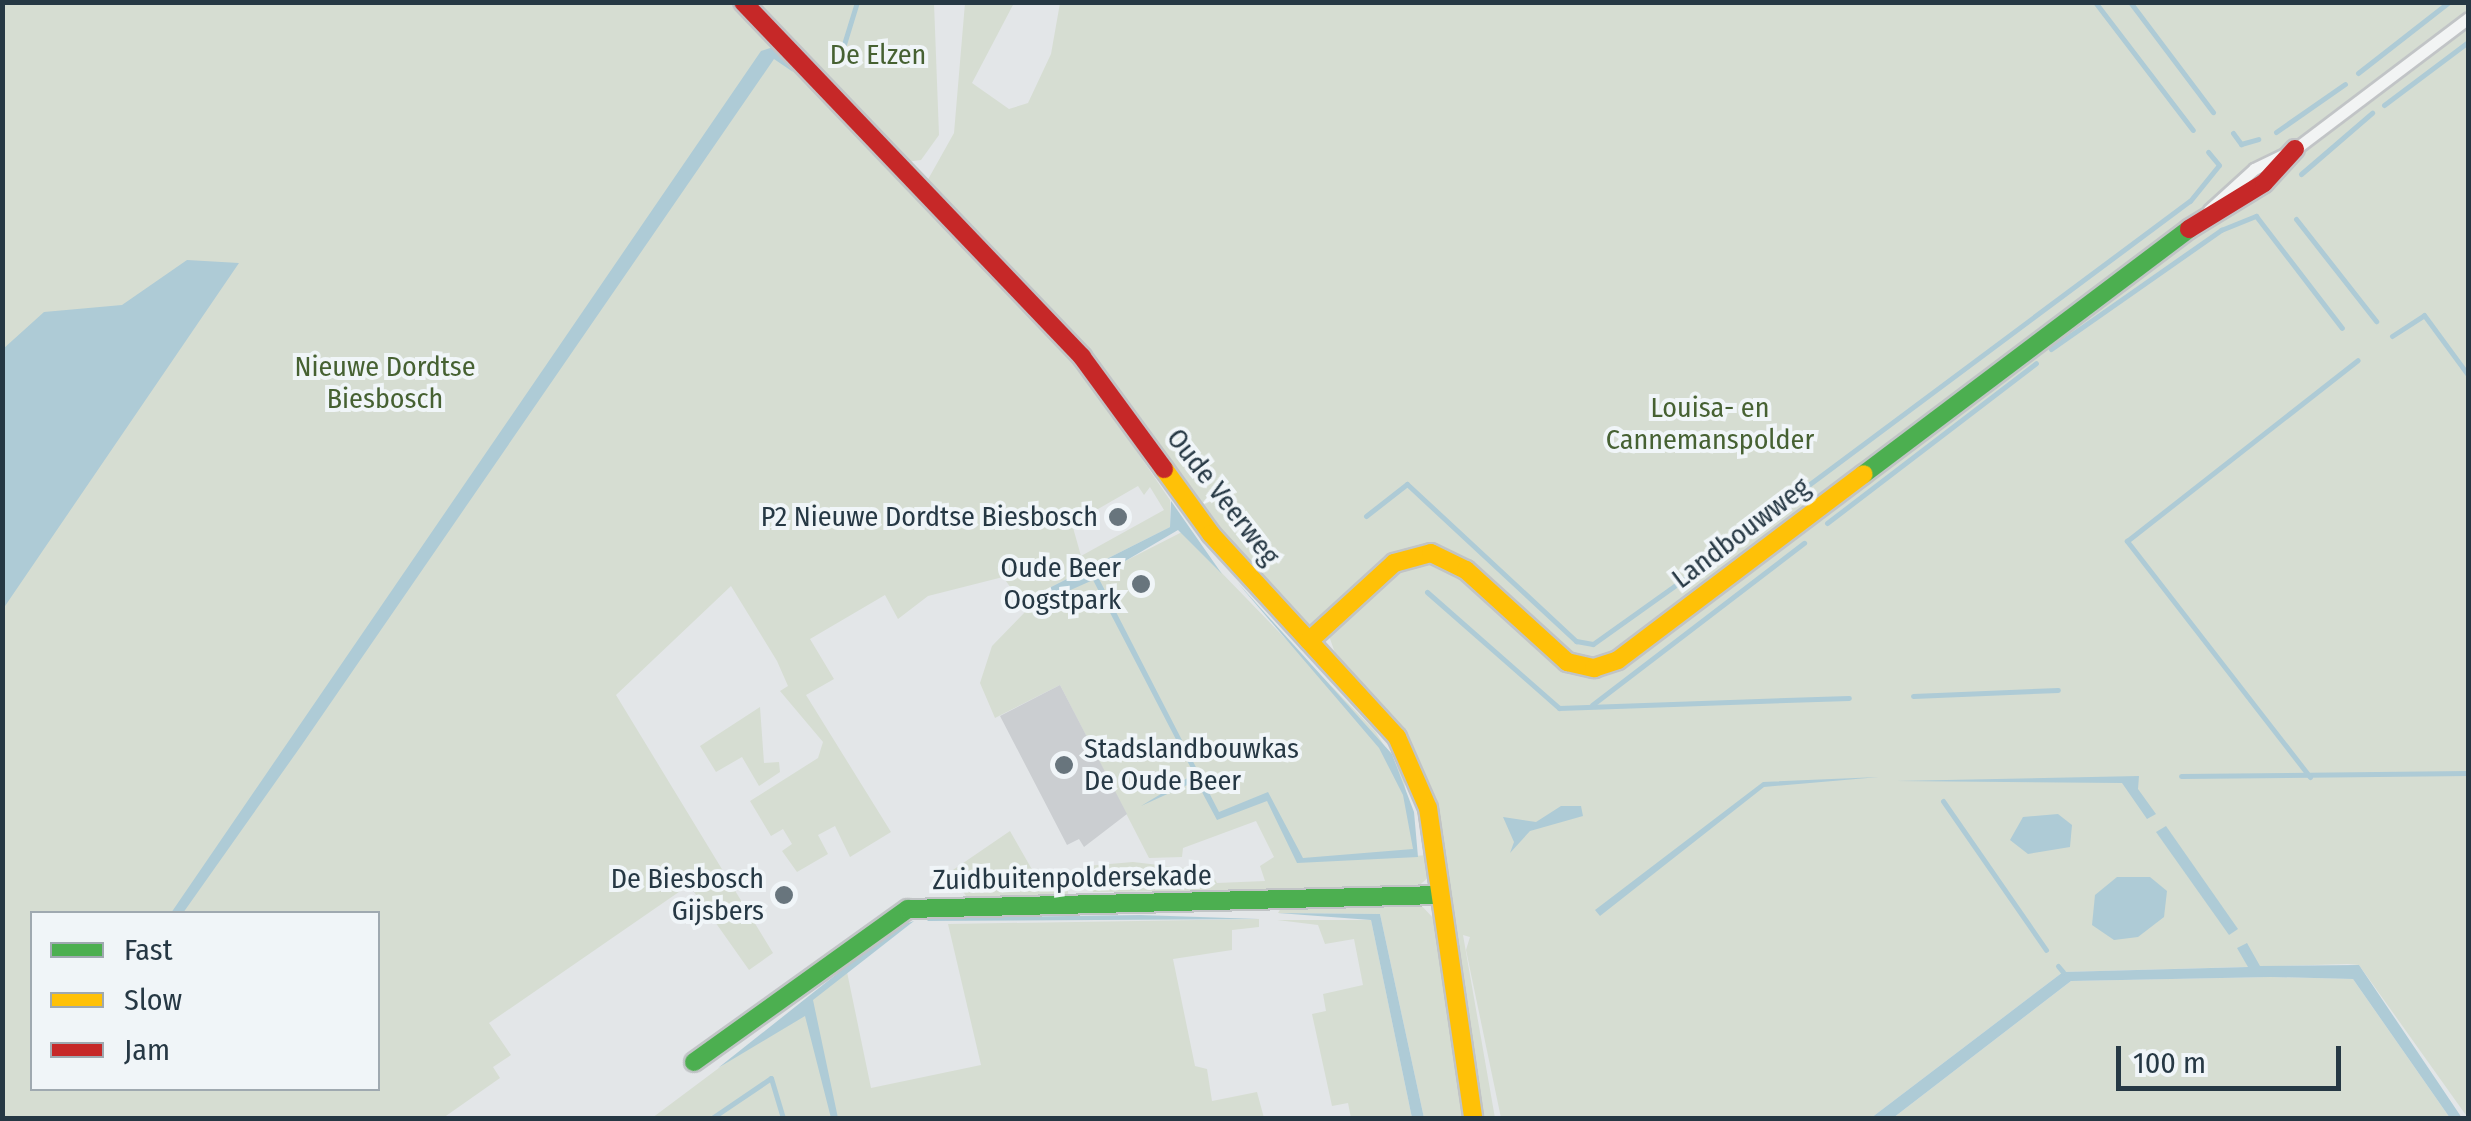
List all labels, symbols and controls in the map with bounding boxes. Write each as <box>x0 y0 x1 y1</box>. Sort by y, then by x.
park label: De Elzen <box>830 38 926 72</box>
park label: Nieuwe Dordtse Biesbosch <box>294 350 476 416</box>
park label: Louisa- en Cannemanspolder <box>1606 391 1814 457</box>
street label: Oude Veerweg <box>1159 422 1287 572</box>
street label: Landbouwweg <box>1666 470 1816 596</box>
place label: P2 Nieuwe Dordtse Biesbosch <box>761 500 1098 534</box>
marker: P2 Nieuwe Dordtse Biesbosch <box>1107 506 1129 528</box>
place label: Oude Beer Oogstpark <box>1001 551 1121 617</box>
marker: Oude Beer Oogstpark <box>1130 573 1152 595</box>
place label: Stadslandbouwkas De Oude Beer <box>1084 732 1299 798</box>
marker: Stadslandbouwkas De Oude Beer <box>1053 754 1075 776</box>
street label: Zuidbuitenpoldersekade <box>932 859 1212 897</box>
place label: De Biesbosch Gijsbers <box>611 862 764 928</box>
marker: De Biesbosch Gijsbers <box>773 884 795 906</box>
legend <box>30 911 380 1091</box>
text: Fast <box>124 932 172 968</box>
text: Slow <box>124 982 182 1018</box>
scale bar <box>2121 1026 2346 1088</box>
text: Jam <box>124 1032 170 1068</box>
text: 100 m <box>2133 1045 2206 1081</box>

